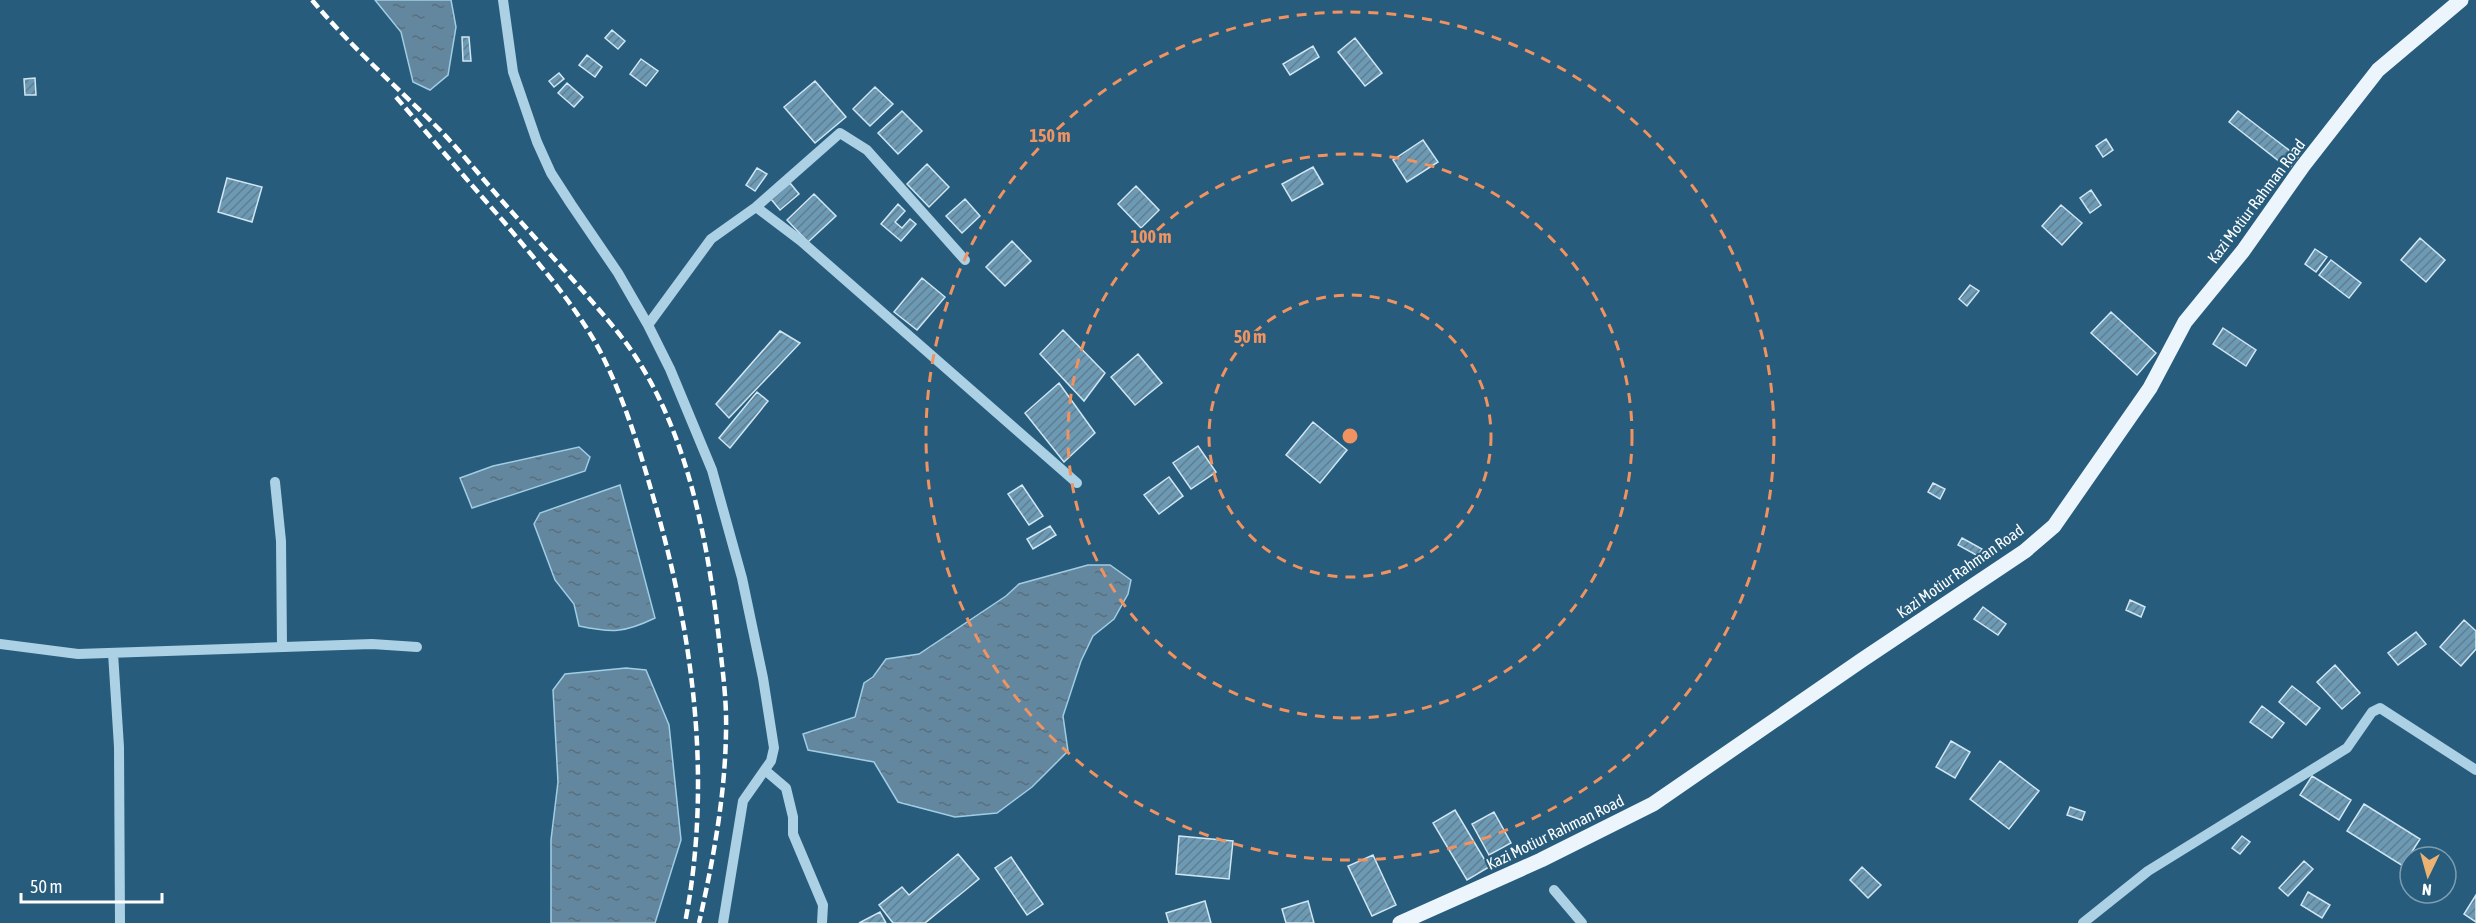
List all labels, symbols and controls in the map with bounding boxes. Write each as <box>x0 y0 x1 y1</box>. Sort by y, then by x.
text: 150 m <box>1030 125 1070 146</box>
street label: Kazi Motiur Rahman Road <box>2204 136 2308 266</box>
text: 100 m <box>1131 226 1171 247</box>
text: 50 m <box>1234 326 1266 347</box>
centre of rings <box>1340 426 1360 446</box>
street label: Kazi Motiur Rahman Road <box>1893 520 2027 622</box>
street label: Kazi Motiur Rahman Road <box>1483 791 1627 873</box>
north arrow <box>2398 845 2458 905</box>
scale bar <box>21 866 162 904</box>
text: 50 m <box>30 876 62 897</box>
text: N <box>2421 881 2432 899</box>

